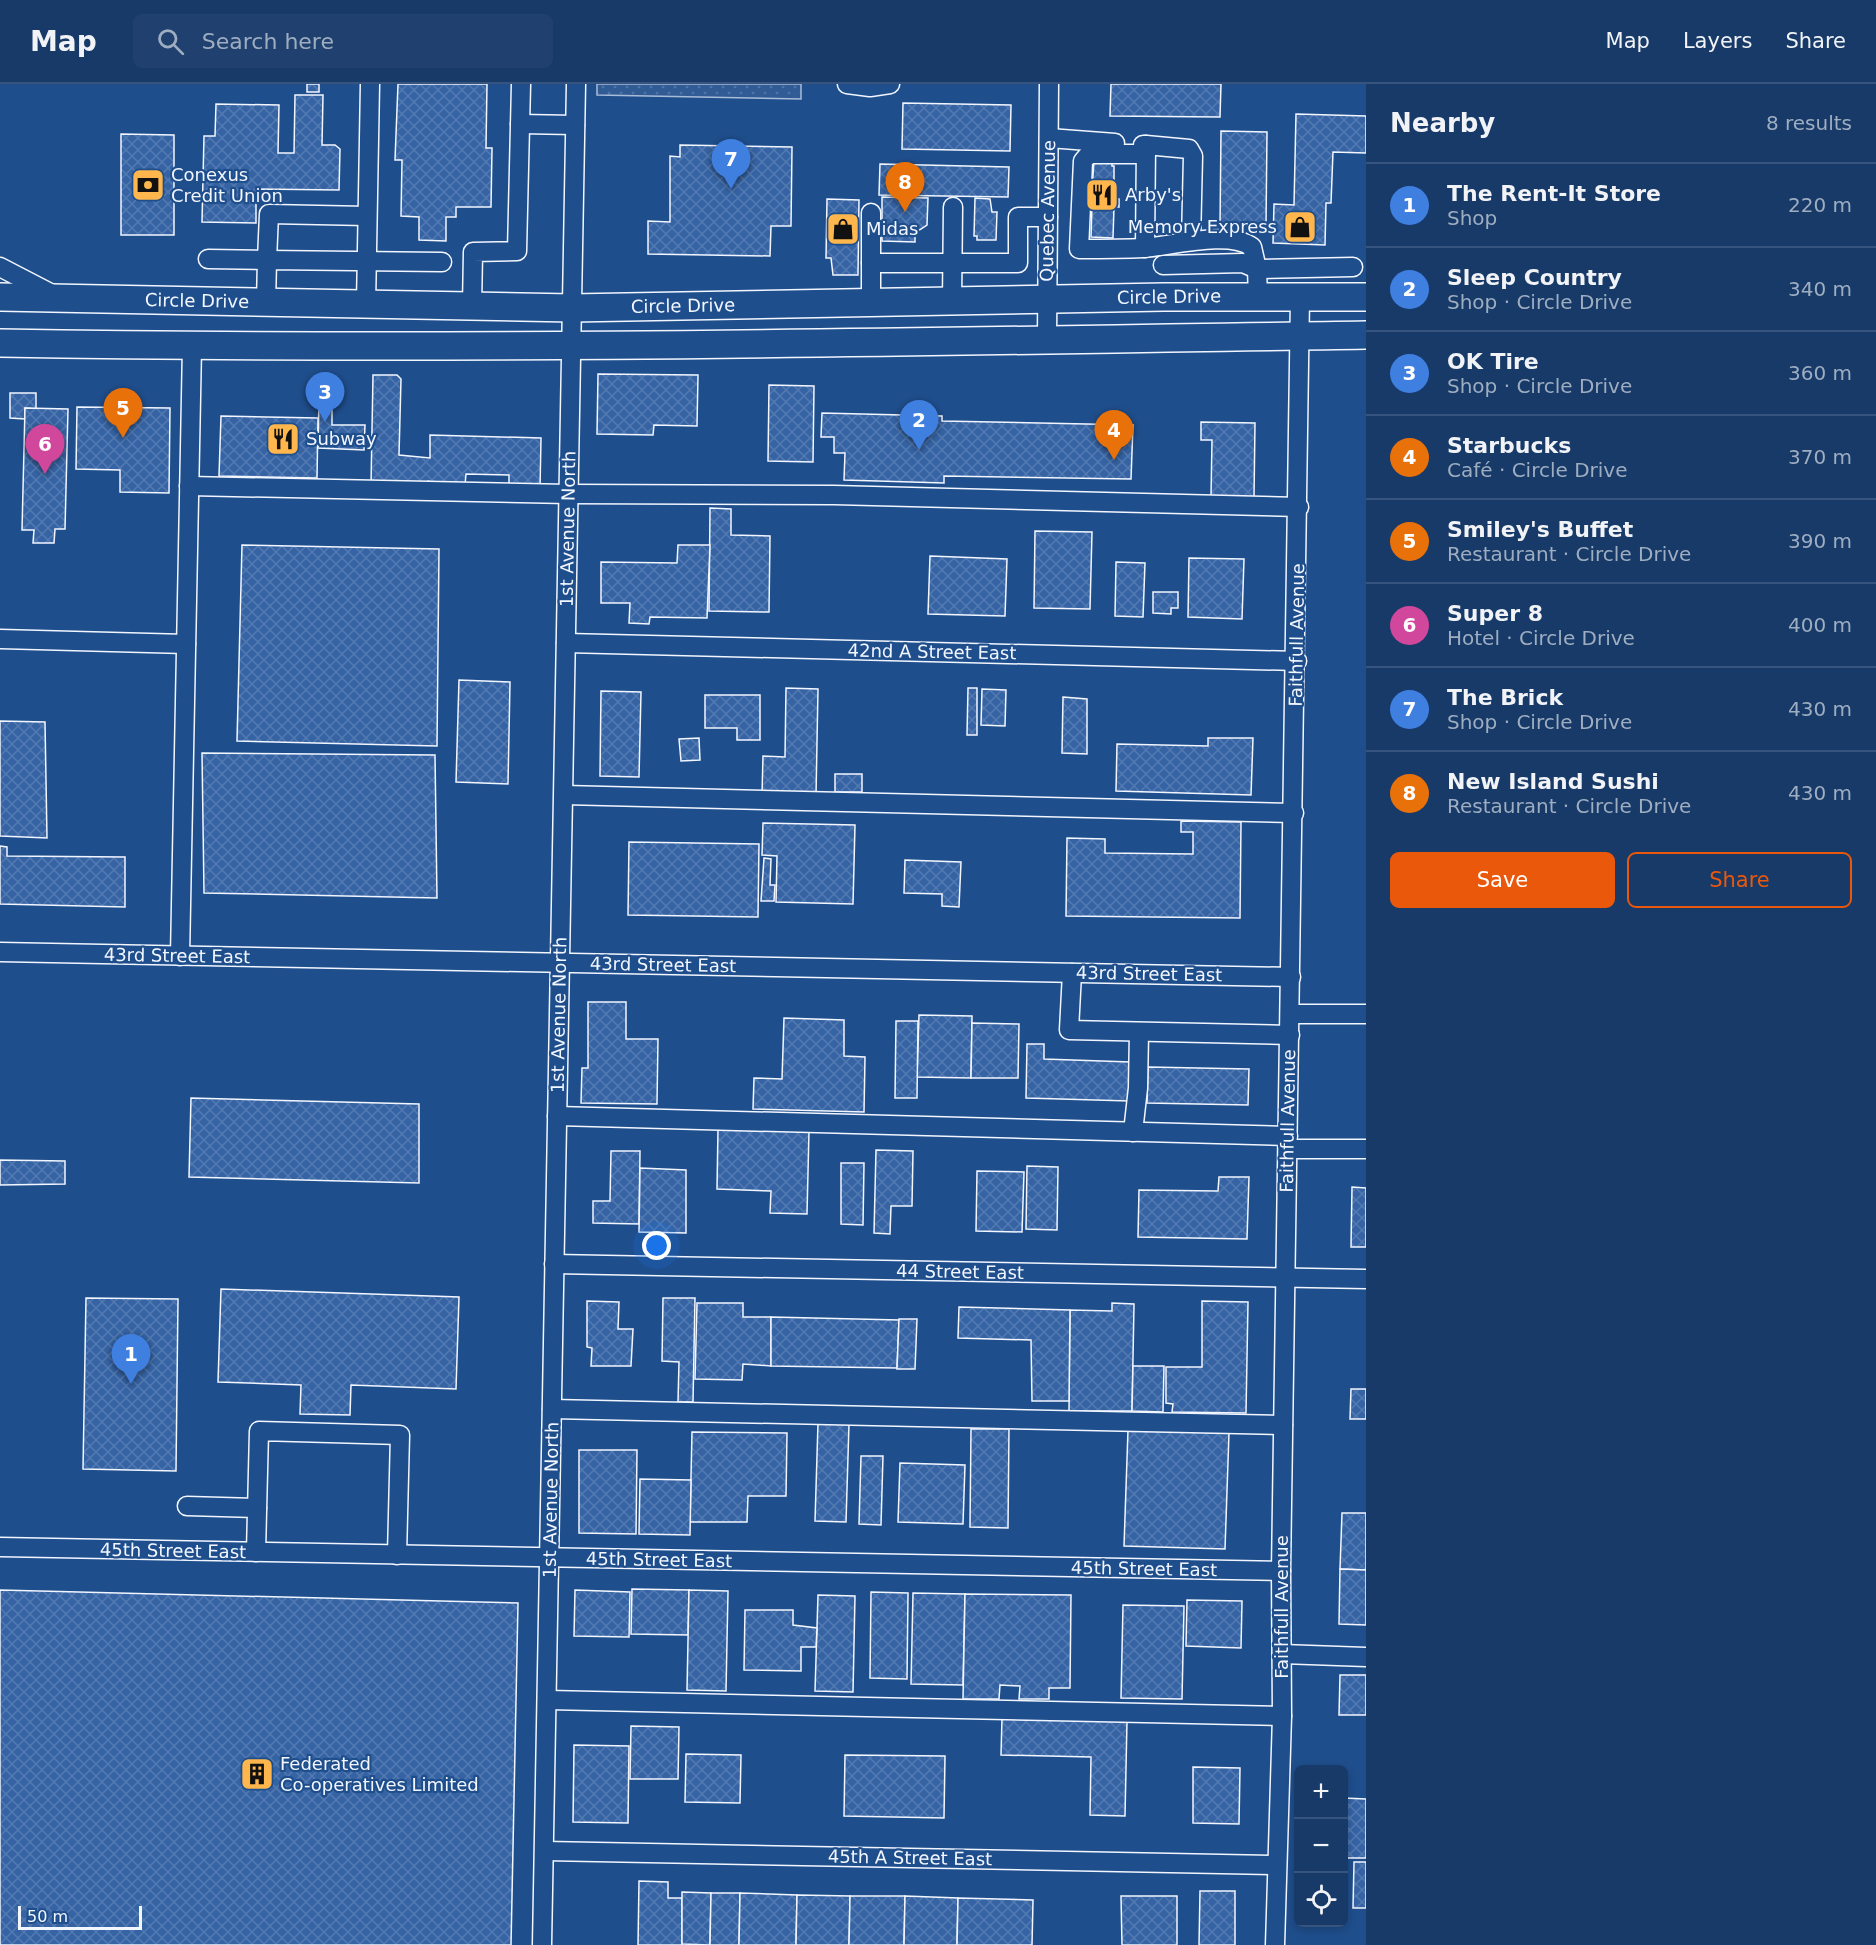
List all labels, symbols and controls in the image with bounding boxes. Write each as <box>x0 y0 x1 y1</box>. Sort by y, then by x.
search box <box>133 14 553 68</box>
text: Map <box>30 25 97 58</box>
icon: search <box>154 25 187 58</box>
text: Search here <box>202 29 334 54</box>
text: Map <box>1606 29 1650 53</box>
text: Layers <box>1683 29 1752 53</box>
text: Share <box>1785 29 1846 53</box>
text: Nearby <box>1390 108 1495 138</box>
text: 8 results <box>1766 111 1852 135</box>
pin: 7 <box>712 140 750 189</box>
street label: Quebec Avenue <box>1036 140 1059 282</box>
pin: 8 <box>886 162 924 212</box>
place label: Conexus Credit Union <box>171 164 283 206</box>
bank icon: Conexus Credit Union <box>130 167 166 203</box>
restaurant icon: Arby's <box>1084 177 1120 213</box>
text: The Rent-It Store <box>1447 181 1661 206</box>
place label: Arby's <box>1125 184 1181 205</box>
text: 1 <box>1403 193 1416 217</box>
text: 220 m <box>1788 193 1852 217</box>
text: Shop <box>1447 206 1497 230</box>
shop icon: Memory Express <box>1282 209 1318 245</box>
shop icon: Midas <box>825 211 861 247</box>
place label: Memory Express <box>1128 216 1277 237</box>
place label: Midas <box>866 218 918 239</box>
text: Sleep Country <box>1447 265 1622 290</box>
text: 2 <box>1403 277 1416 301</box>
text: 340 m <box>1788 277 1852 301</box>
street label: Circle Drive <box>1117 285 1221 308</box>
street label: Circle Drive <box>145 289 249 312</box>
text: Shop · Circle Drive <box>1447 290 1632 314</box>
street label: Circle Drive <box>631 294 735 317</box>
text: OK Tire <box>1447 349 1539 374</box>
text: 3 <box>1403 361 1416 385</box>
text: 360 m <box>1788 361 1852 385</box>
pin: 3 <box>306 372 344 422</box>
text: Shop · Circle Drive <box>1447 374 1632 398</box>
pin: 5 <box>104 388 142 438</box>
pin: 2 <box>900 400 938 450</box>
pin: 4 <box>1094 410 1134 460</box>
restaurant icon: Subway <box>265 421 301 457</box>
pin: 6 <box>26 424 64 474</box>
place label: Subway <box>306 428 377 449</box>
text: Starbucks <box>1447 433 1571 458</box>
text: 4 <box>1403 445 1416 469</box>
text: 370 m <box>1788 445 1852 469</box>
street label: 1st Avenue North <box>556 451 579 607</box>
text: Café · Circle Drive <box>1447 458 1627 482</box>
text: Smiley's Buffet <box>1447 517 1633 542</box>
text: 5 <box>1403 529 1416 553</box>
text: 390 m <box>1788 529 1852 553</box>
text: Restaurant · Circle Drive <box>1447 542 1691 566</box>
street label: Faithfull Avenue <box>1285 563 1308 707</box>
text: Super 8 <box>1447 601 1543 626</box>
text: 6 <box>1403 613 1416 637</box>
text: 400 m <box>1788 613 1852 637</box>
text: Hotel · Circle Drive <box>1447 626 1635 650</box>
street label: 42nd A Street East <box>847 640 1017 663</box>
text: The Brick <box>1447 685 1563 710</box>
text: 7 <box>1403 697 1416 721</box>
text: 430 m <box>1788 697 1852 721</box>
text: Shop · Circle Drive <box>1447 710 1632 734</box>
text: New Island Sushi <box>1447 769 1659 794</box>
text: 8 <box>1403 781 1416 805</box>
text: 430 m <box>1788 781 1852 805</box>
text: Restaurant · Circle Drive <box>1447 794 1691 818</box>
button: Save <box>1390 852 1615 908</box>
button: Share <box>1627 852 1852 908</box>
street label: 1st Avenue North <box>547 937 570 1093</box>
street label: 43rd Street East <box>104 944 250 967</box>
street label: 43rd Street East <box>590 953 736 976</box>
street label: 43rd Street East <box>1076 962 1222 985</box>
street label: Faithfull Avenue <box>1276 1049 1299 1193</box>
your location <box>642 1231 671 1260</box>
street label: 44 Street East <box>896 1260 1024 1283</box>
pin: 1 <box>112 1334 150 1384</box>
street label: 1st Avenue North <box>539 1422 562 1578</box>
street label: Faithfull Avenue <box>1271 1535 1292 1679</box>
street label: 45th Street East <box>100 1539 246 1562</box>
street label: 45th Street East <box>586 1548 732 1571</box>
street label: 45th Street East <box>1071 1557 1217 1580</box>
place label: Federated Co-operatives Limited <box>280 1753 479 1795</box>
building icon: Federated Co-operatives Limited <box>239 1756 275 1792</box>
map controls <box>1294 1765 1348 1927</box>
button: + <box>1294 1765 1348 1819</box>
button: − <box>1294 1819 1348 1873</box>
street label: 45th A Street East <box>828 1846 992 1869</box>
button: locate <box>1294 1873 1348 1927</box>
scale bar <box>18 1903 142 1930</box>
text: 50 m <box>27 1907 68 1926</box>

